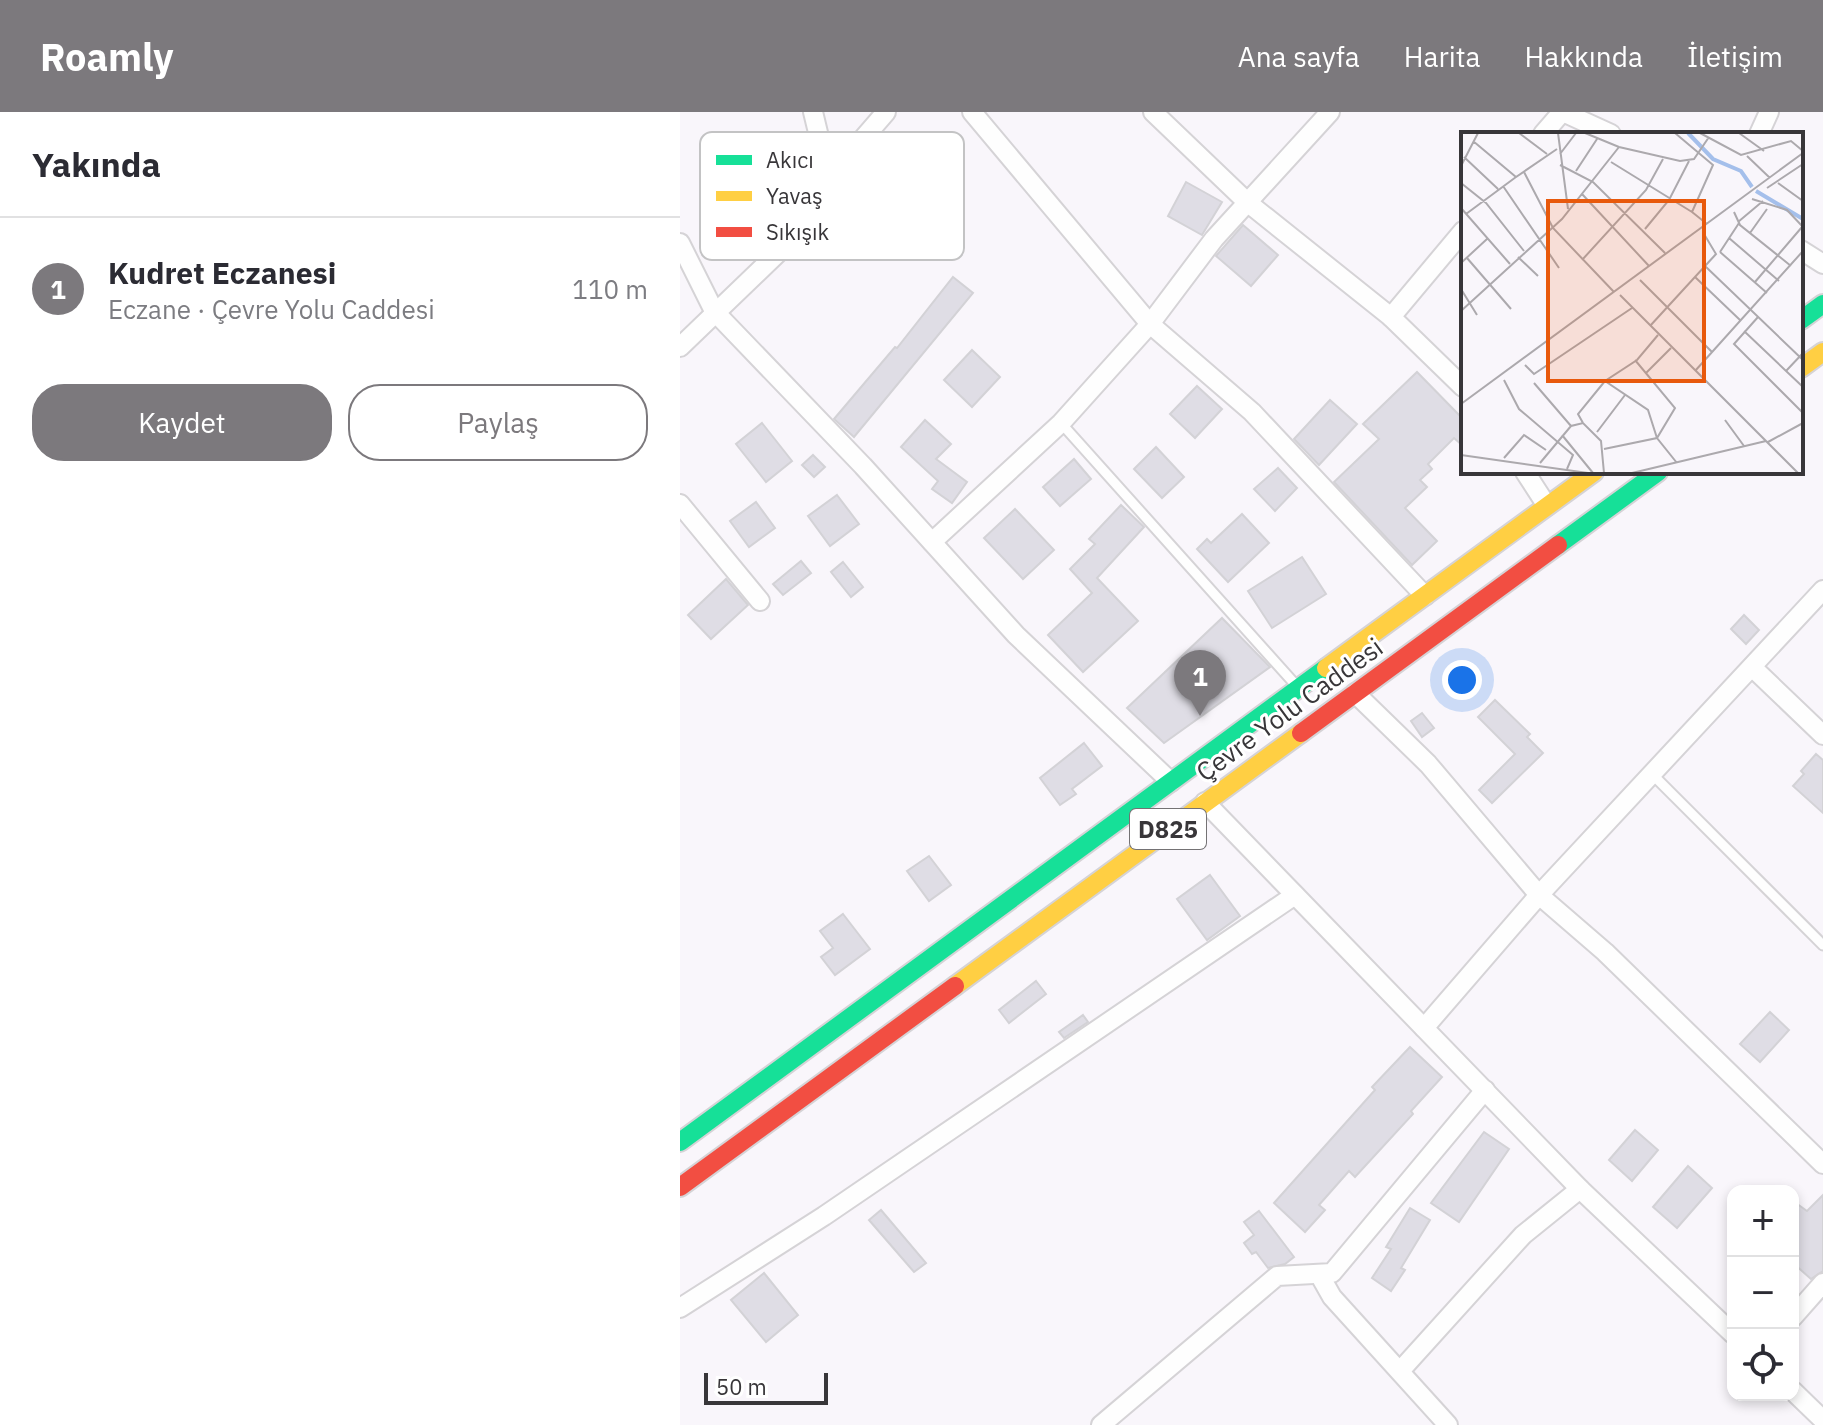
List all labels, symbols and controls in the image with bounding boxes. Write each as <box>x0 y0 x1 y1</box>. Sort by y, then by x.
text: Roamly <box>40 32 174 81</box>
text: Ana sayfa <box>1238 38 1360 75</box>
text: Harita <box>1404 38 1481 75</box>
text: Hakkında <box>1525 38 1643 75</box>
text: İletişim <box>1687 38 1783 75</box>
legend <box>700 132 964 260</box>
inset map <box>1461 132 1803 474</box>
text: Yakında <box>32 142 161 186</box>
text: Akıcı <box>766 145 814 174</box>
text: Yavaş <box>766 181 823 210</box>
text: Sıkışık <box>766 217 830 246</box>
text: Kudret Eczanesi <box>108 253 336 292</box>
text: 1 <box>50 272 66 306</box>
text: 110 m <box>572 272 648 306</box>
text: Eczane · Çevre Yolu Caddesi <box>108 292 435 326</box>
button: Kaydet <box>32 384 332 461</box>
button: Paylaş <box>348 384 648 461</box>
street label: Çevre Yolu Caddesi <box>1189 630 1389 788</box>
pin: 1 <box>1174 650 1226 716</box>
your location <box>1442 660 1482 700</box>
road number: D825 <box>1130 809 1206 849</box>
map controls <box>1727 1185 1799 1401</box>
button: + <box>1727 1185 1799 1257</box>
button: − <box>1727 1257 1799 1329</box>
button: locate <box>1727 1329 1799 1401</box>
scale bar <box>704 1369 828 1405</box>
text: 50 m <box>716 1372 767 1401</box>

